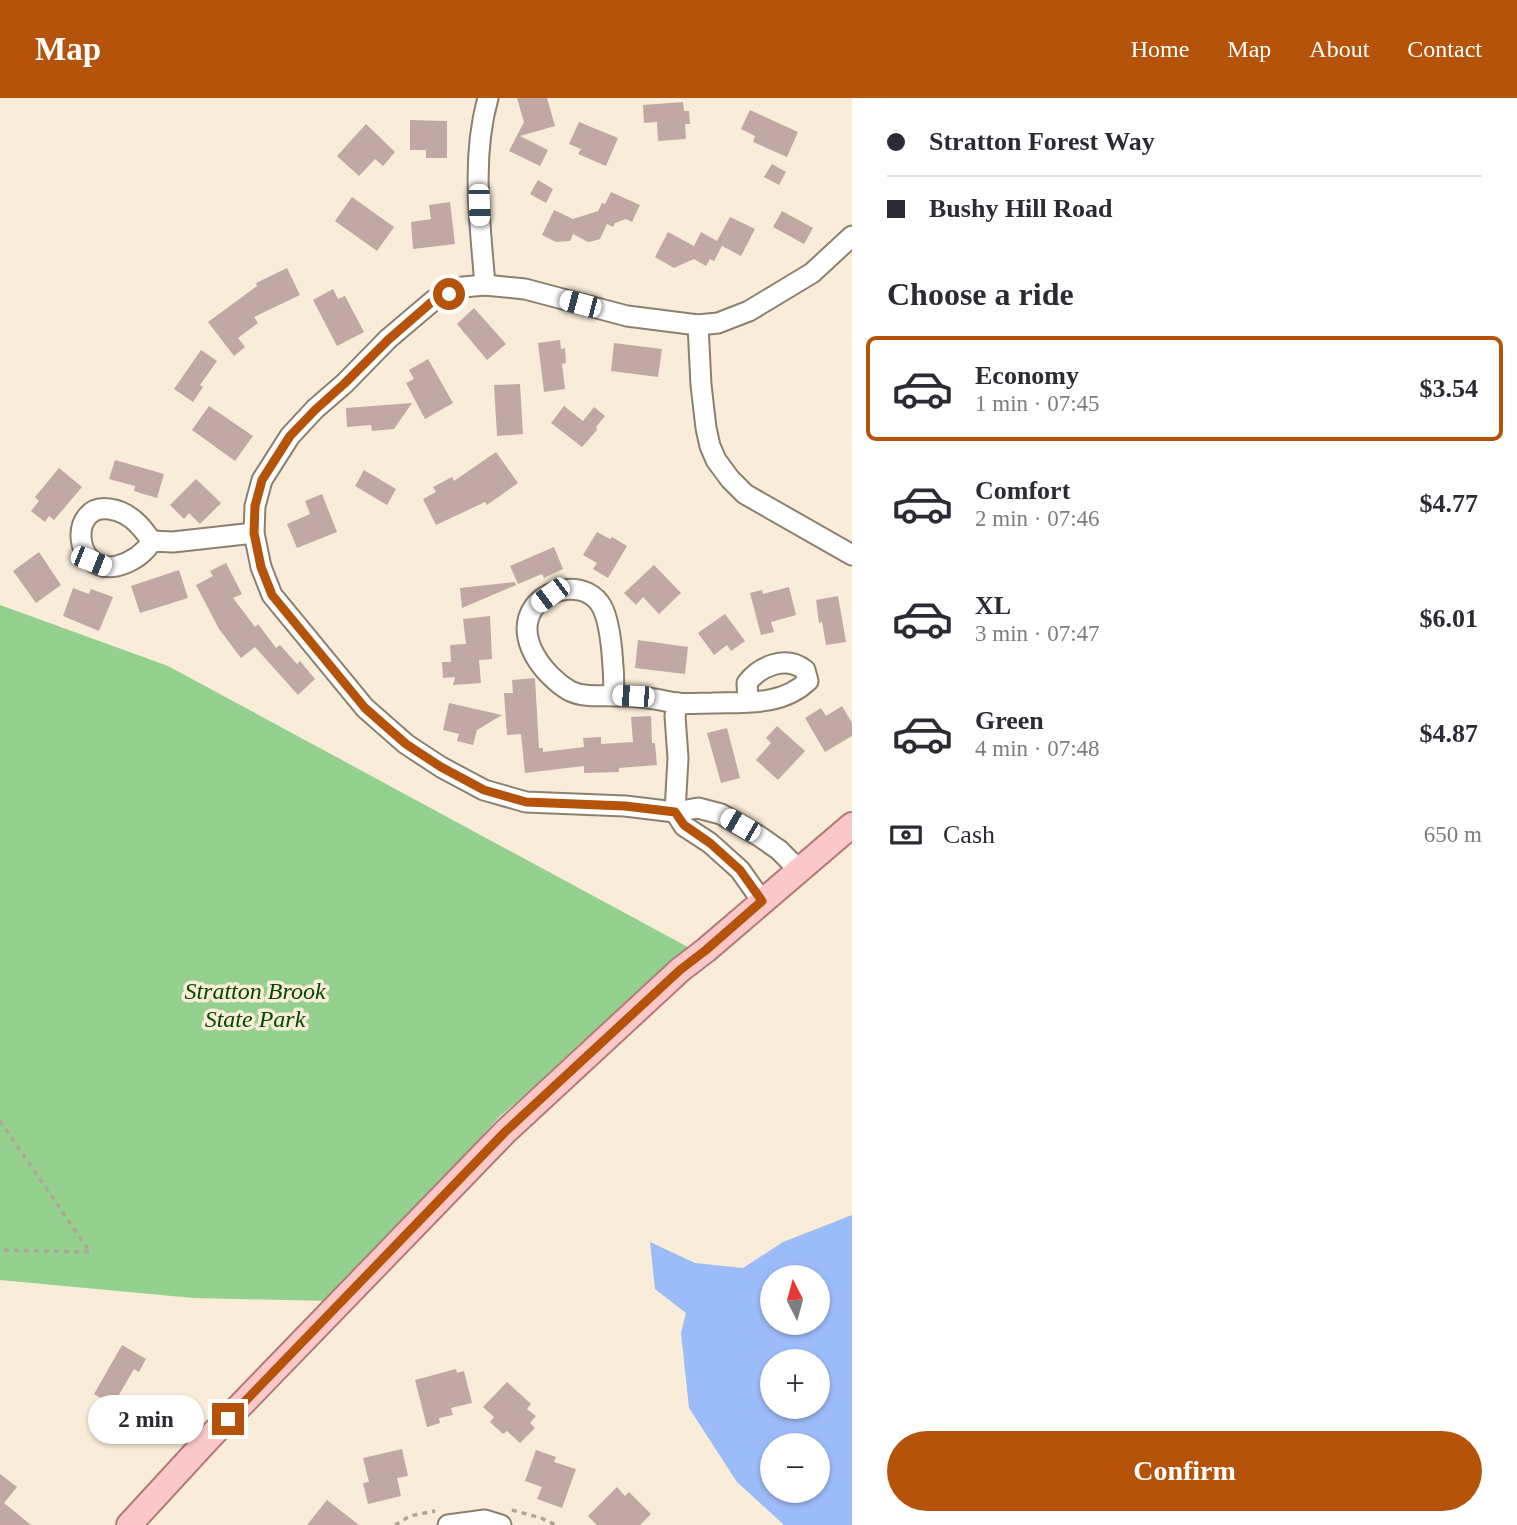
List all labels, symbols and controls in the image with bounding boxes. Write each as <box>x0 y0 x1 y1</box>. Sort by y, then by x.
text: Map <box>35 31 101 67</box>
text: Home <box>1131 36 1189 62</box>
text: Map <box>1227 36 1271 62</box>
text: About <box>1309 36 1369 62</box>
text: Contact <box>1407 36 1482 62</box>
text: Stratton Forest Way <box>929 127 1155 156</box>
car <box>468 184 491 226</box>
text: Bushy Hill Road <box>929 194 1113 223</box>
text: Choose a ride <box>887 276 1074 312</box>
route start <box>433 278 465 310</box>
car <box>557 288 604 320</box>
icon: car <box>891 357 954 420</box>
text: Economy <box>975 361 1079 390</box>
text: $3.54 <box>1420 374 1478 403</box>
text: 1 min · 07:45 <box>975 391 1100 416</box>
icon: car <box>891 472 954 535</box>
text: Comfort <box>975 476 1070 505</box>
text: $4.77 <box>1420 489 1478 518</box>
text: 2 min · 07:46 <box>975 506 1100 531</box>
car <box>68 543 115 579</box>
car <box>527 574 574 616</box>
icon: car <box>891 587 954 650</box>
text: XL <box>975 591 1011 620</box>
text: $6.01 <box>1420 604 1478 633</box>
text: 3 min · 07:47 <box>975 621 1100 646</box>
car <box>612 684 655 708</box>
icon: car <box>891 702 954 765</box>
text: Green <box>975 706 1044 735</box>
text: $4.87 <box>1420 719 1478 748</box>
text: 4 min · 07:48 <box>975 736 1100 761</box>
car <box>717 805 764 845</box>
icon: cash <box>887 816 925 854</box>
text: Cash <box>943 820 995 849</box>
text: 650 m <box>1424 822 1482 847</box>
park label: Stratton Brook State Park <box>184 978 326 1032</box>
north arrow <box>760 1265 830 1335</box>
map controls <box>760 1265 830 1503</box>
button: + <box>760 1349 830 1419</box>
callout: 2 min <box>88 1394 204 1444</box>
route end <box>212 1403 244 1435</box>
text: 2 min <box>118 1407 174 1432</box>
button: Confirm <box>887 1431 1482 1511</box>
button: − <box>760 1433 830 1503</box>

